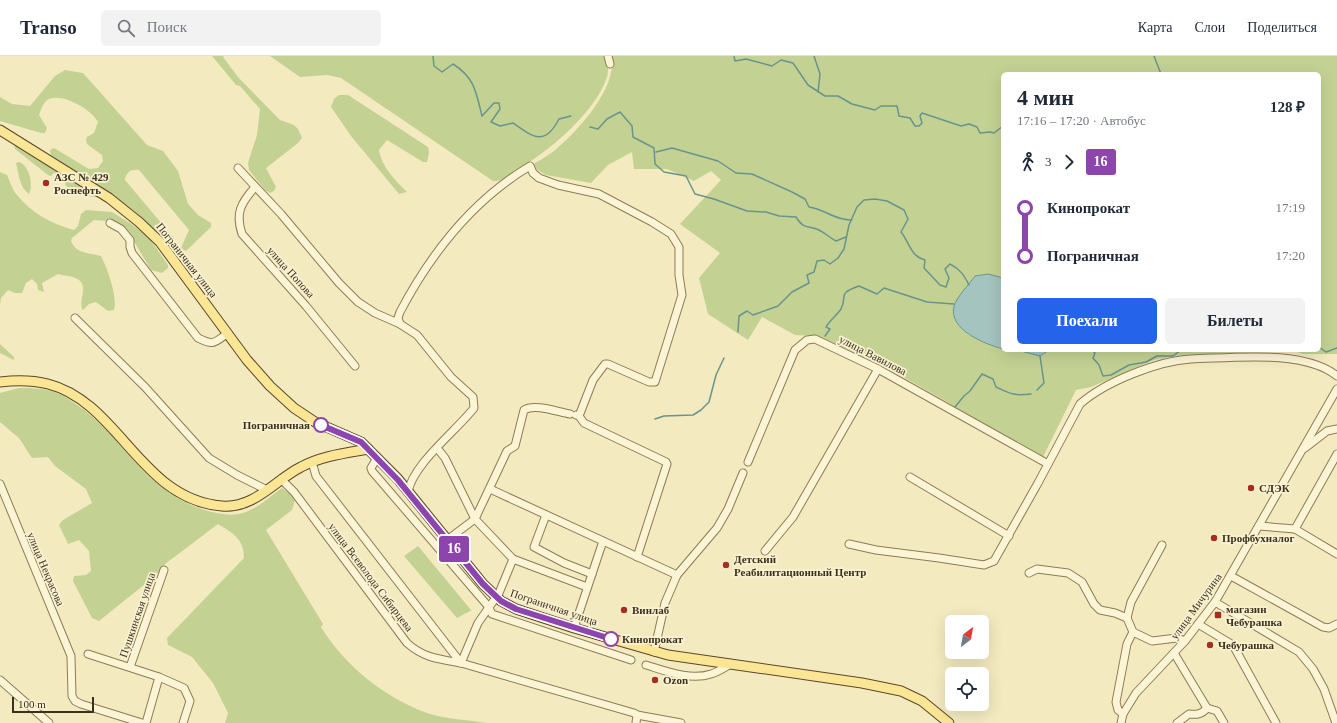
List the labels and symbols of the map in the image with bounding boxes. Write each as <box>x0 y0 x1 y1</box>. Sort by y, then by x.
place label: АЗС № 429 Роснефть <box>54 171 109 196</box>
marker: АЗС № 429 Роснефть <box>41 178 51 188</box>
street label: Пограничная улица <box>154 220 220 300</box>
street label: улица Попова <box>265 244 317 300</box>
street label: улица Вавилова <box>837 333 909 377</box>
marker: Пограничная <box>313 417 329 433</box>
place label: Пограничная <box>243 419 310 431</box>
place label: СДЭК <box>1259 482 1290 494</box>
marker: СДЭК <box>1246 483 1256 493</box>
street label: улица Всеволода Сибирцева <box>326 521 416 634</box>
street label: улица Некрасова <box>25 530 67 608</box>
place label: Профбухналог <box>1222 532 1294 544</box>
marker: Профбухналог <box>1209 533 1219 543</box>
line badge: 16 <box>436 536 472 562</box>
place label: Детский Реабилитационный Центр <box>734 553 866 578</box>
marker: Детский Реабилитационный Центр <box>721 560 731 570</box>
street label: Пушкинская улица <box>117 571 157 659</box>
street label: улица Мичурина <box>1168 571 1224 641</box>
street label: Пограничная улица <box>509 586 599 628</box>
place label: магазин Чебурашка <box>1226 603 1283 628</box>
place label: Винлаб <box>632 604 670 616</box>
marker: Винлаб <box>619 605 629 615</box>
marker: магазин Чебурашка <box>1213 610 1223 620</box>
north arrow <box>945 615 989 659</box>
marker: Кинопрокат <box>603 631 619 647</box>
place label: Кинопрокат <box>622 633 683 645</box>
place label: Чебурашка <box>1218 639 1275 651</box>
marker: Чебурашка <box>1205 640 1215 650</box>
place label: Ozon <box>663 674 688 686</box>
marker: Ozon <box>650 675 660 685</box>
scale bar <box>12 695 94 714</box>

